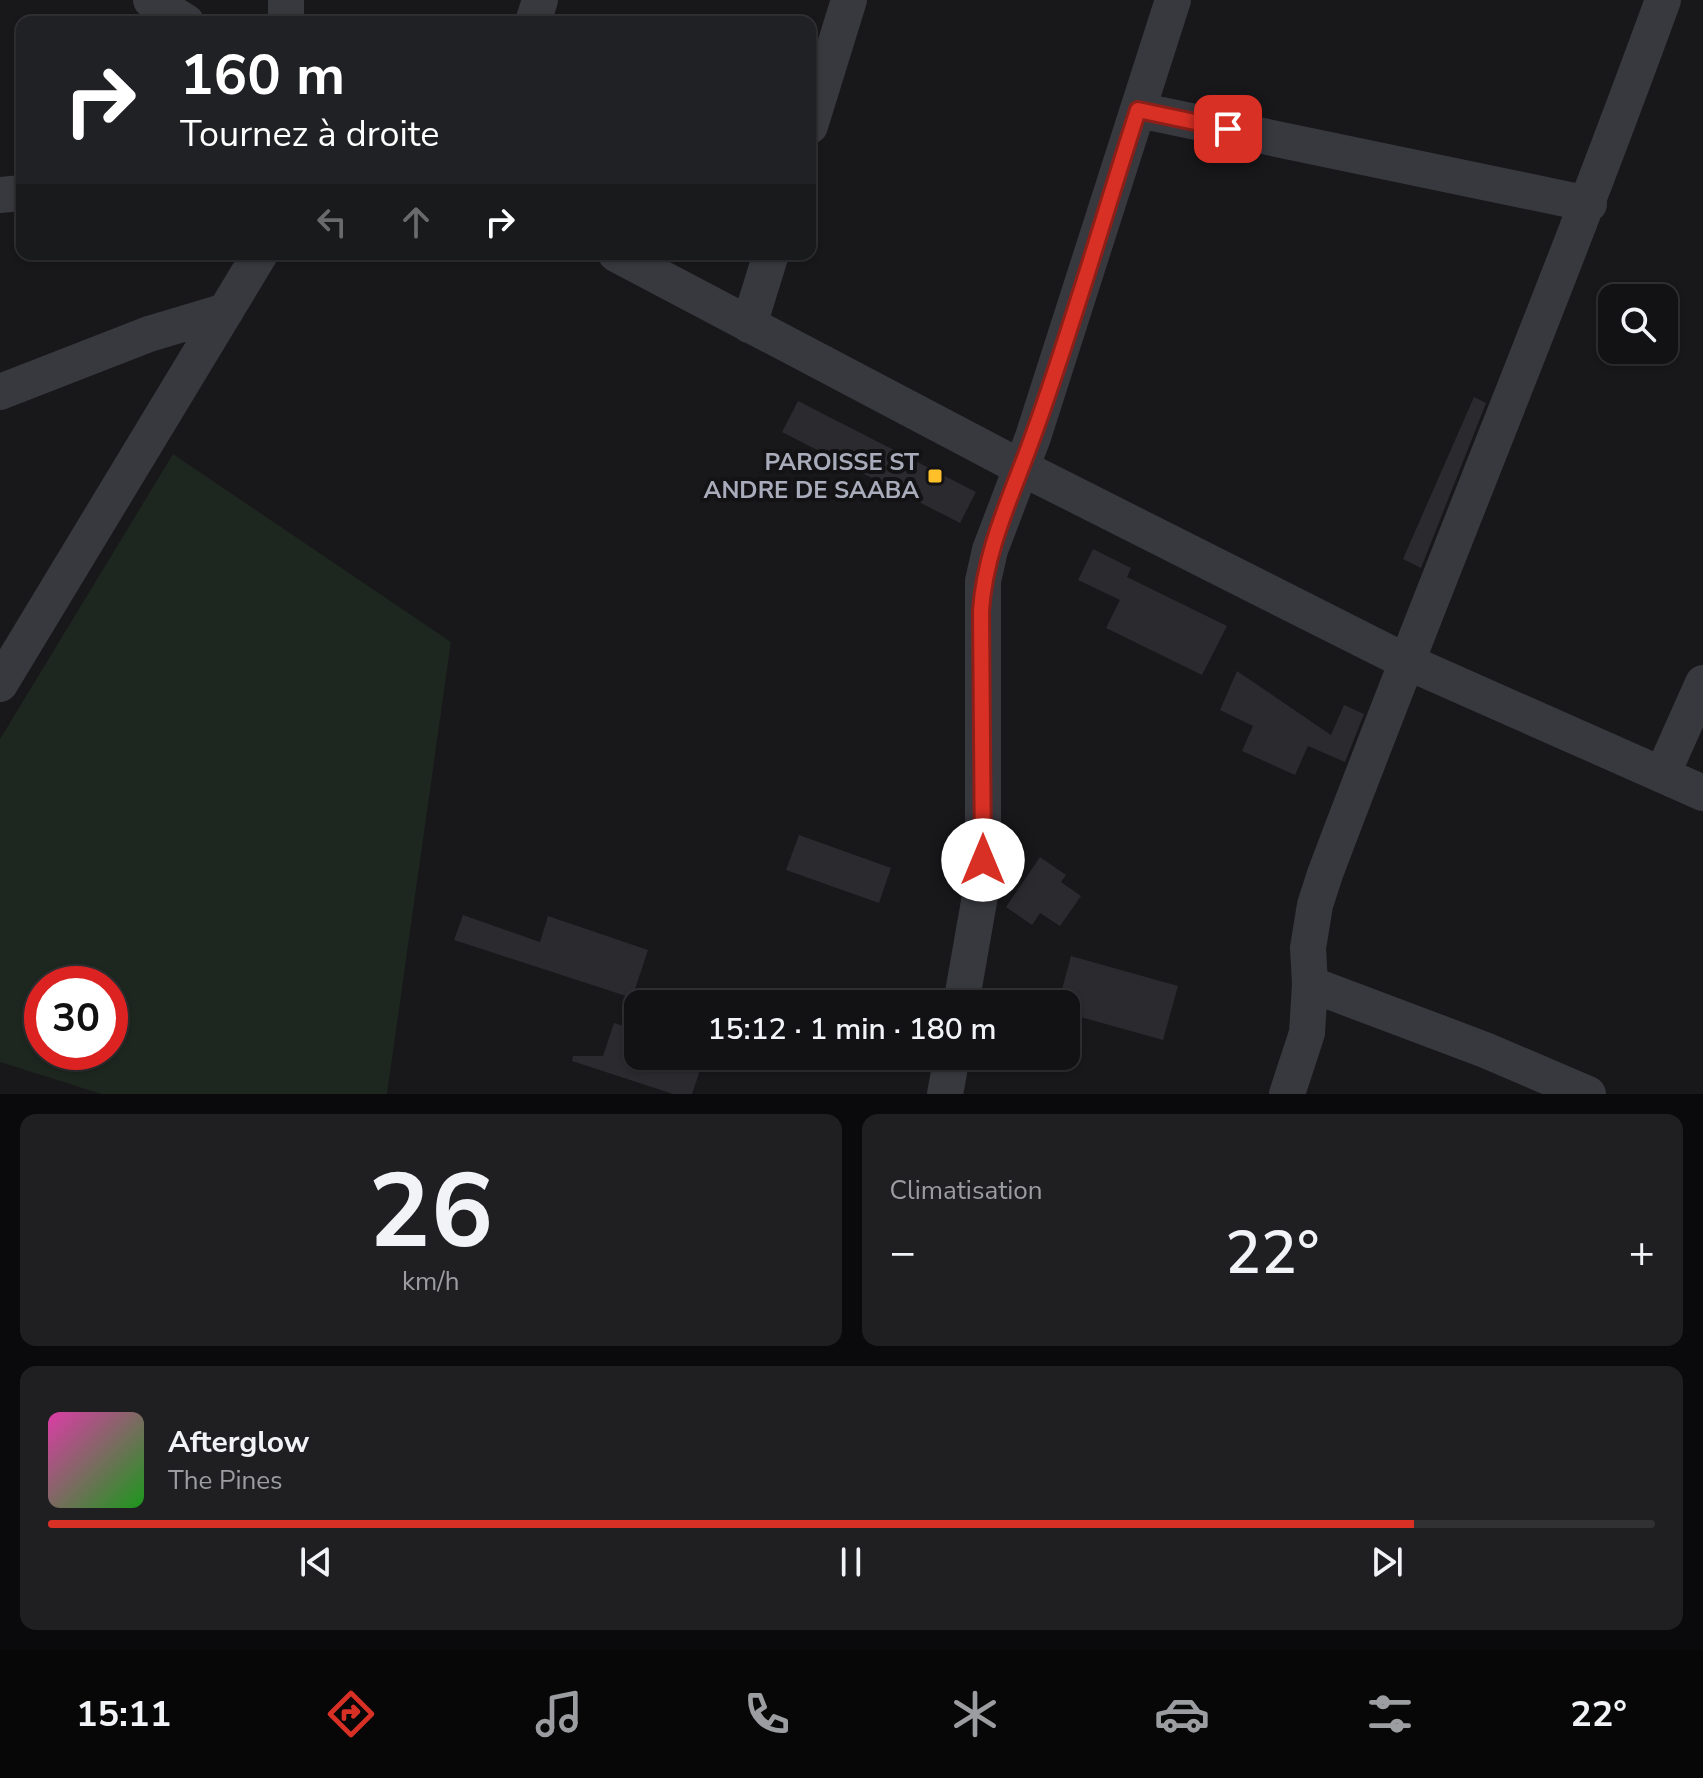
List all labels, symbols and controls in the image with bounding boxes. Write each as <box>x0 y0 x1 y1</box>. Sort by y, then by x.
text: 160 m <box>180 37 345 114</box>
icon: right <box>48 48 152 152</box>
pin <box>1194 95 1262 163</box>
icon: arrive <box>1206 107 1250 151</box>
text: Tournez à droite <box>180 110 439 159</box>
icon: left <box>310 200 354 244</box>
icon: ahead <box>394 200 438 244</box>
icon: right <box>478 200 522 244</box>
map controls <box>1598 284 1678 364</box>
button: search <box>1598 284 1678 364</box>
place label: PAROISSE ST ANDRE DE SAABA <box>704 446 919 506</box>
marker: PAROISSE ST ANDRE DE SAABA <box>926 467 944 485</box>
position arrow <box>941 818 1025 902</box>
speed limit sign: 30 <box>24 966 128 1070</box>
text: 15:12 · 1 min · 180 m <box>707 1009 997 1050</box>
text: 26 <box>368 1141 493 1283</box>
text: Climatisation <box>890 1173 1043 1208</box>
text: 22° <box>1225 1212 1320 1294</box>
text: − <box>890 1223 916 1283</box>
text: + <box>1629 1223 1655 1283</box>
text: km/h <box>402 1264 459 1299</box>
text: Afterglow <box>168 1422 309 1463</box>
text: The Pines <box>168 1463 283 1498</box>
icon: previous <box>294 1540 338 1584</box>
icon: pause <box>829 1540 873 1584</box>
icon: next <box>1365 1540 1409 1584</box>
icon: directions <box>323 1686 379 1742</box>
icon: music <box>531 1686 587 1742</box>
icon: phone <box>739 1686 795 1742</box>
icon: climate <box>947 1686 1003 1742</box>
icon: car <box>1154 1686 1210 1742</box>
icon: filters <box>1362 1686 1418 1742</box>
text: 15:11 <box>76 1690 171 1739</box>
text: 22° <box>1570 1690 1627 1739</box>

